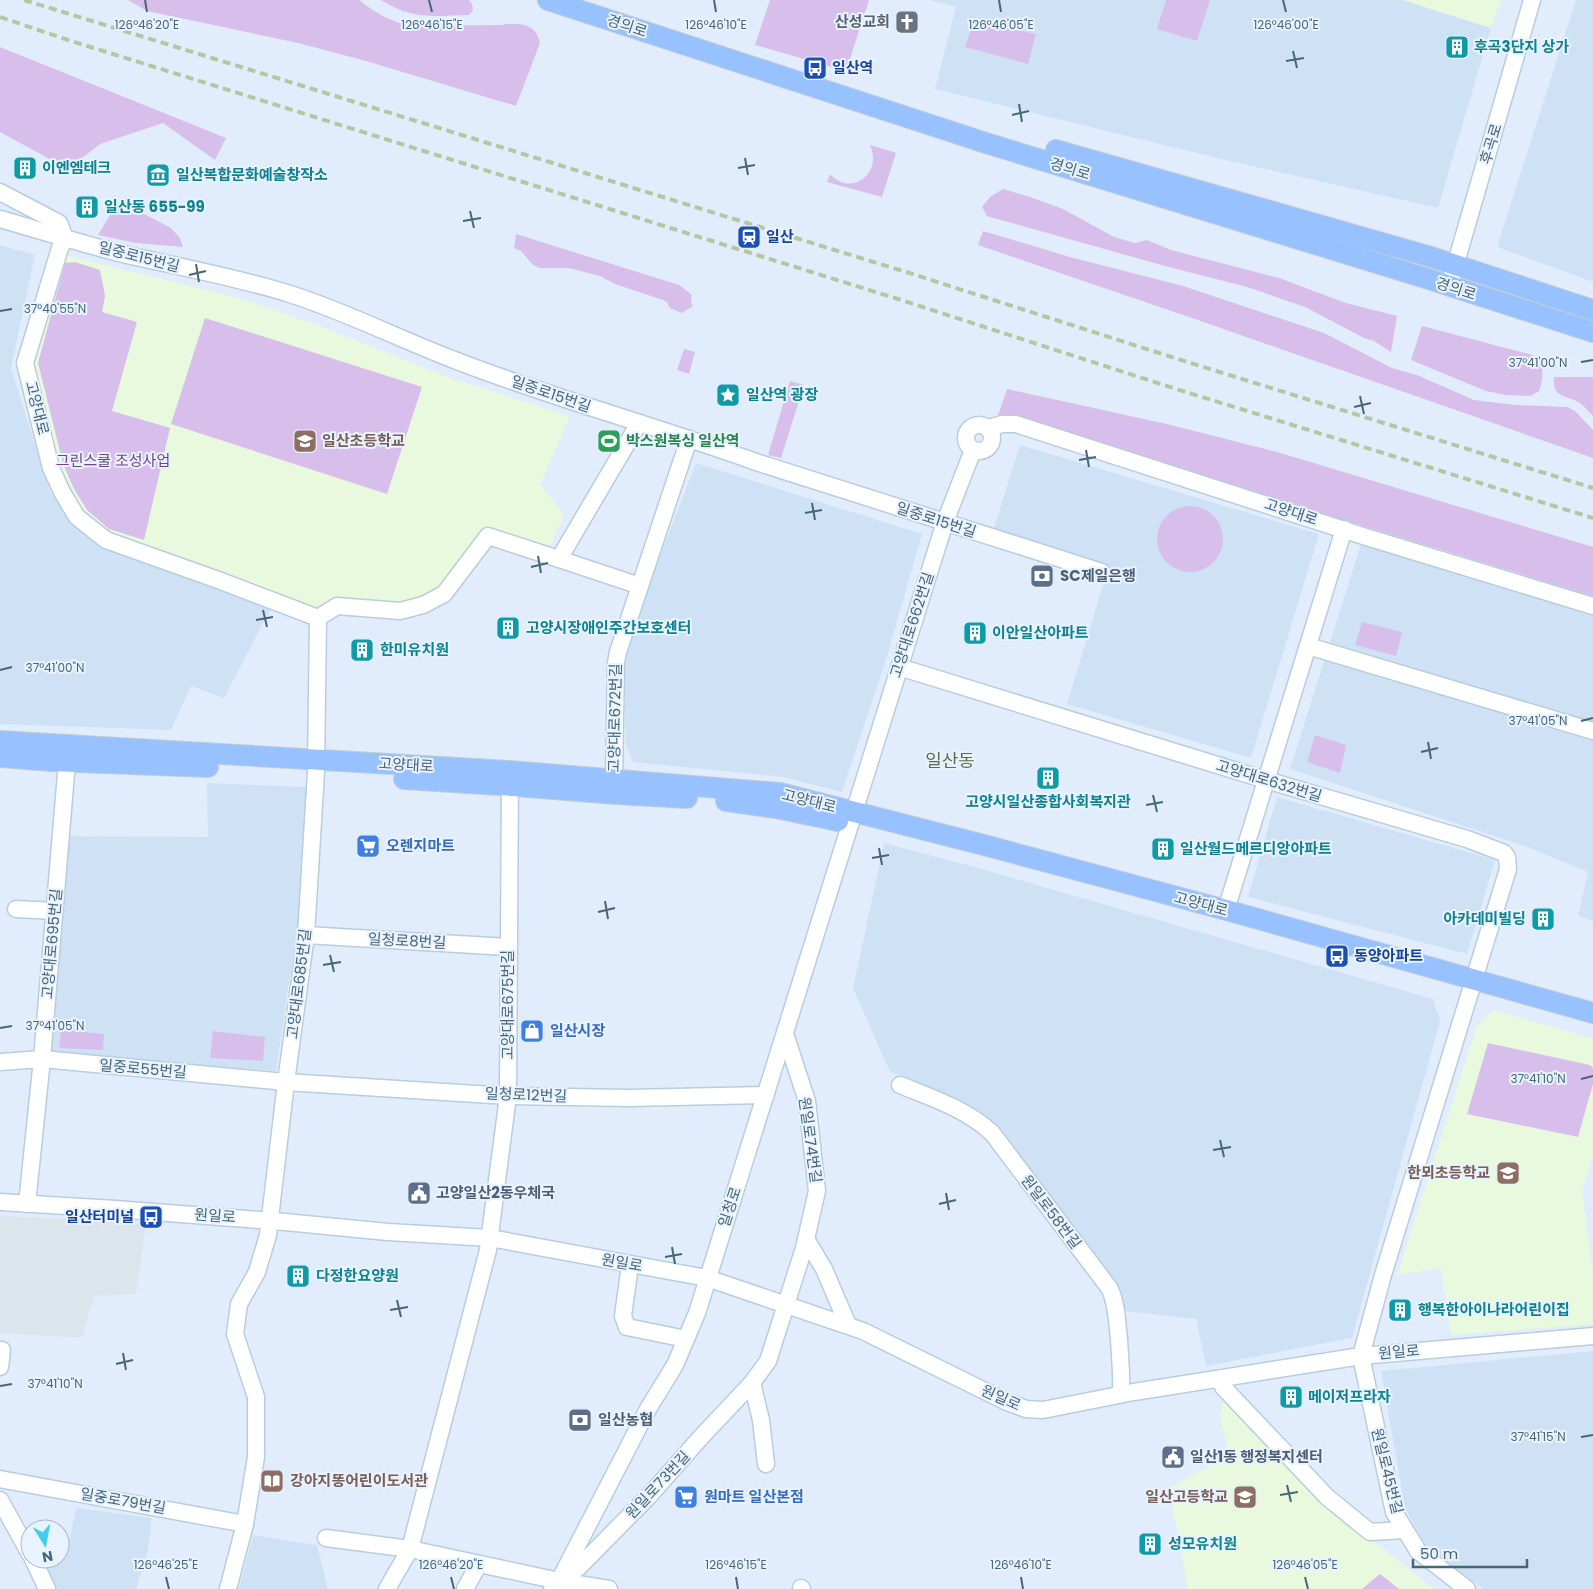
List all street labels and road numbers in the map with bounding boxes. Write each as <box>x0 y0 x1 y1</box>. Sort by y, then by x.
street label: 경의로 <box>604 9 650 42</box>
street label: 후곡로 <box>1474 121 1507 167</box>
street label: 경의로 <box>1047 152 1093 185</box>
street label: 일중로15번길 <box>96 236 182 277</box>
street label: 경의로 <box>1433 272 1479 305</box>
street label: 일중로15번길 <box>508 370 594 417</box>
street label: 고양대로 <box>21 379 54 437</box>
street label: 고양대로 <box>1262 493 1321 530</box>
street label: 일중로15번길 <box>893 497 979 542</box>
street label: 고양대로662번길 <box>884 569 939 681</box>
street label: 고양대로672번길 <box>603 663 626 773</box>
street label: 고양대로 <box>378 753 434 776</box>
street label: 고양대로632번길 <box>1214 754 1325 807</box>
street label: 고양대로 <box>780 784 838 817</box>
street label: 고양대로 <box>1172 886 1231 921</box>
street label: 고양대로695번길 <box>36 888 67 1000</box>
street label: 고양대로685번길 <box>281 927 316 1040</box>
street label: 일청로8번길 <box>367 928 447 953</box>
street label: 고양대로675번길 <box>497 950 518 1060</box>
street label: 일중로55번길 <box>98 1054 188 1083</box>
street label: 일청로12번길 <box>484 1083 568 1106</box>
street label: 원일로74번길 <box>794 1096 827 1184</box>
street label: 원일로58번길 <box>1017 1170 1086 1253</box>
street label: 일청로 <box>713 1184 746 1230</box>
street label: 원일로 <box>194 1204 236 1227</box>
street label: 원일로 <box>600 1249 644 1276</box>
street label: 원일로 <box>1377 1339 1420 1364</box>
street label: 원일로 <box>978 1380 1024 1416</box>
street label: 원일로45번길 <box>1367 1426 1408 1516</box>
street label: 원일로73번길 <box>621 1446 695 1523</box>
street label: 일중로79번길 <box>79 1483 168 1518</box>

